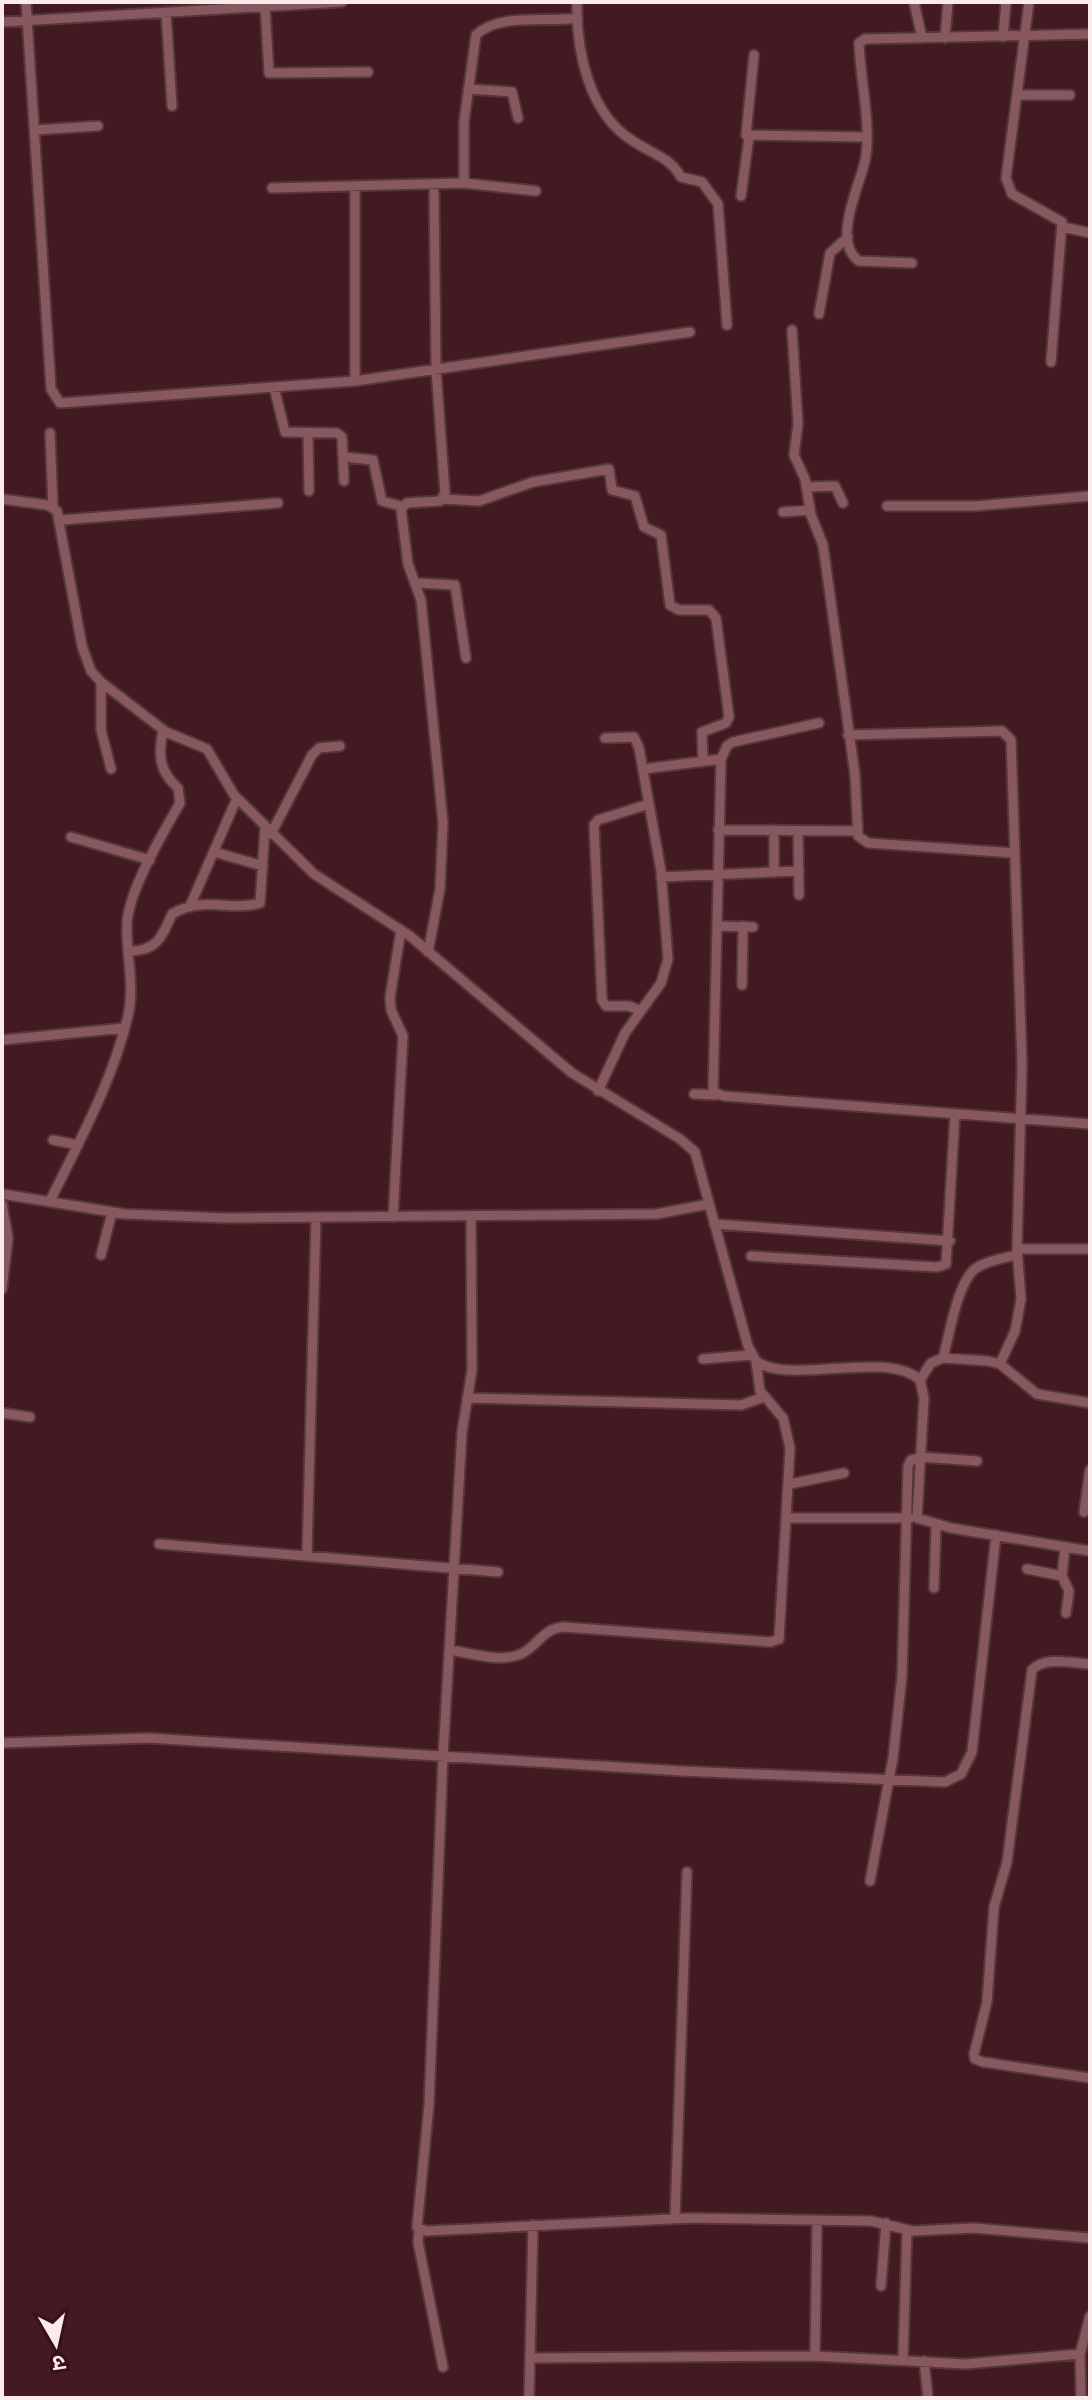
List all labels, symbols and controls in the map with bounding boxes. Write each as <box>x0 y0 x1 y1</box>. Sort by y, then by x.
north arrow <box>16 2304 96 2384</box>
text: उ <box>49 2349 68 2378</box>

